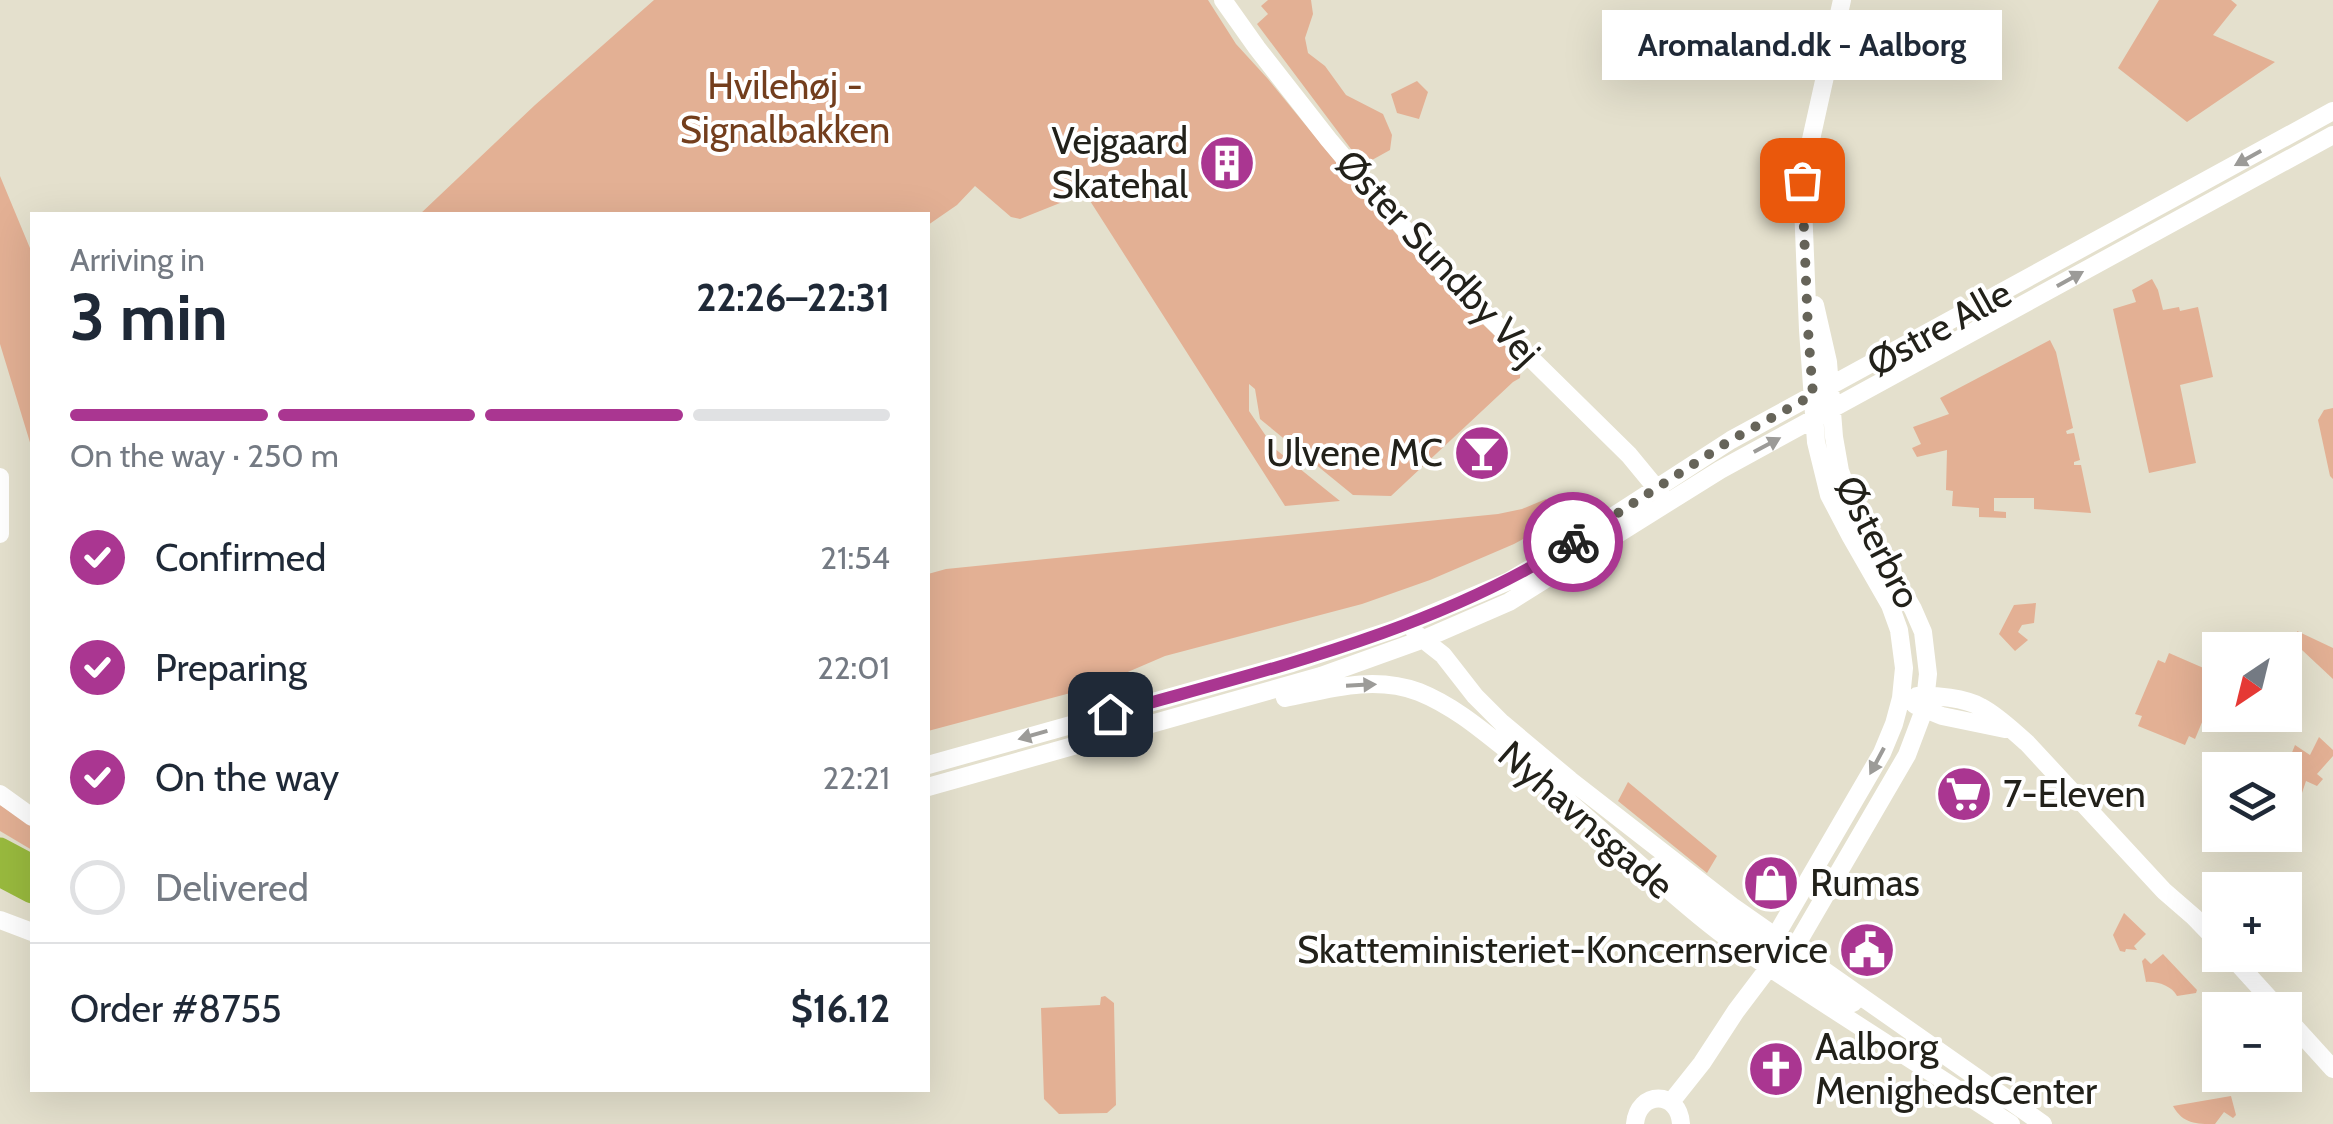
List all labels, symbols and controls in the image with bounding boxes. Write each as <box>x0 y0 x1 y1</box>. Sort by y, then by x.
callout: Aromaland.dk - Aalborg <box>1602 10 2002 80</box>
text: Aromaland.dk - Aalborg <box>1638 25 1966 64</box>
park label: Hvilehøj - Signalbakken <box>680 62 890 153</box>
place label: Vejgaard Skatehal <box>1051 117 1188 208</box>
building icon: Vejgaard Skatehal <box>1197 133 1257 193</box>
pin <box>1760 138 1845 223</box>
street label: Øster Sundby Vej <box>1326 140 1551 376</box>
one-way arrow <box>2233 150 2262 167</box>
icon: bag <box>1775 153 1830 208</box>
text: Arriving in <box>70 240 205 279</box>
street label: Østre Alle <box>1859 269 2019 386</box>
one-way arrow <box>2056 270 2085 287</box>
text: 22:26–22:31 <box>696 274 890 321</box>
text: 3 min <box>70 277 228 356</box>
bar icon: Ulvene MC <box>1452 423 1512 483</box>
place label: Ulvene MC <box>1266 429 1443 476</box>
text: On the way · 250 m <box>70 436 339 475</box>
one-way arrow <box>1753 436 1782 453</box>
street label: Østerbro <box>1825 468 1932 616</box>
courier <box>1523 492 1623 592</box>
icon: bike <box>1546 515 1601 570</box>
icon: check <box>70 530 125 585</box>
text: Confirmed <box>155 534 326 581</box>
text: 21:54 <box>820 538 890 577</box>
north arrow <box>2202 632 2302 732</box>
map controls <box>2202 632 2302 1092</box>
icon: check <box>70 640 125 695</box>
text: Preparing <box>155 644 307 691</box>
text: 22:01 <box>817 648 890 687</box>
pin <box>1068 672 1153 757</box>
one-way arrow <box>1345 677 1377 693</box>
icon: home <box>1083 687 1138 742</box>
one-way arrow <box>1018 728 1049 744</box>
street label: Nyhavnsgade <box>1489 731 1684 909</box>
one-way arrow <box>1869 746 1886 775</box>
icon: check <box>70 750 125 805</box>
button: layers <box>2202 752 2302 852</box>
text: On the way <box>155 754 339 801</box>
text: 22:21 <box>823 758 890 797</box>
supermarket icon: 7-Eleven <box>1934 764 1994 824</box>
place label: 7-Eleven <box>2003 770 2146 817</box>
shop icon: Rumas <box>1741 853 1801 913</box>
place label: Rumas <box>1810 859 1920 906</box>
text: Delivered <box>155 864 309 911</box>
button: + <box>2202 872 2302 972</box>
public building icon: Skatteministeriet-Koncernservice <box>1837 920 1897 980</box>
place label: Skatteministeriet-Koncernservice <box>1297 926 1828 973</box>
text: Order #8755 <box>70 985 282 1032</box>
text: $16.12 <box>791 985 890 1032</box>
button: − <box>2202 992 2302 1092</box>
place label: Aalborg MenighedsCenter <box>1815 1023 2097 1114</box>
church icon: Aalborg MenighedsCenter <box>1746 1039 1806 1099</box>

